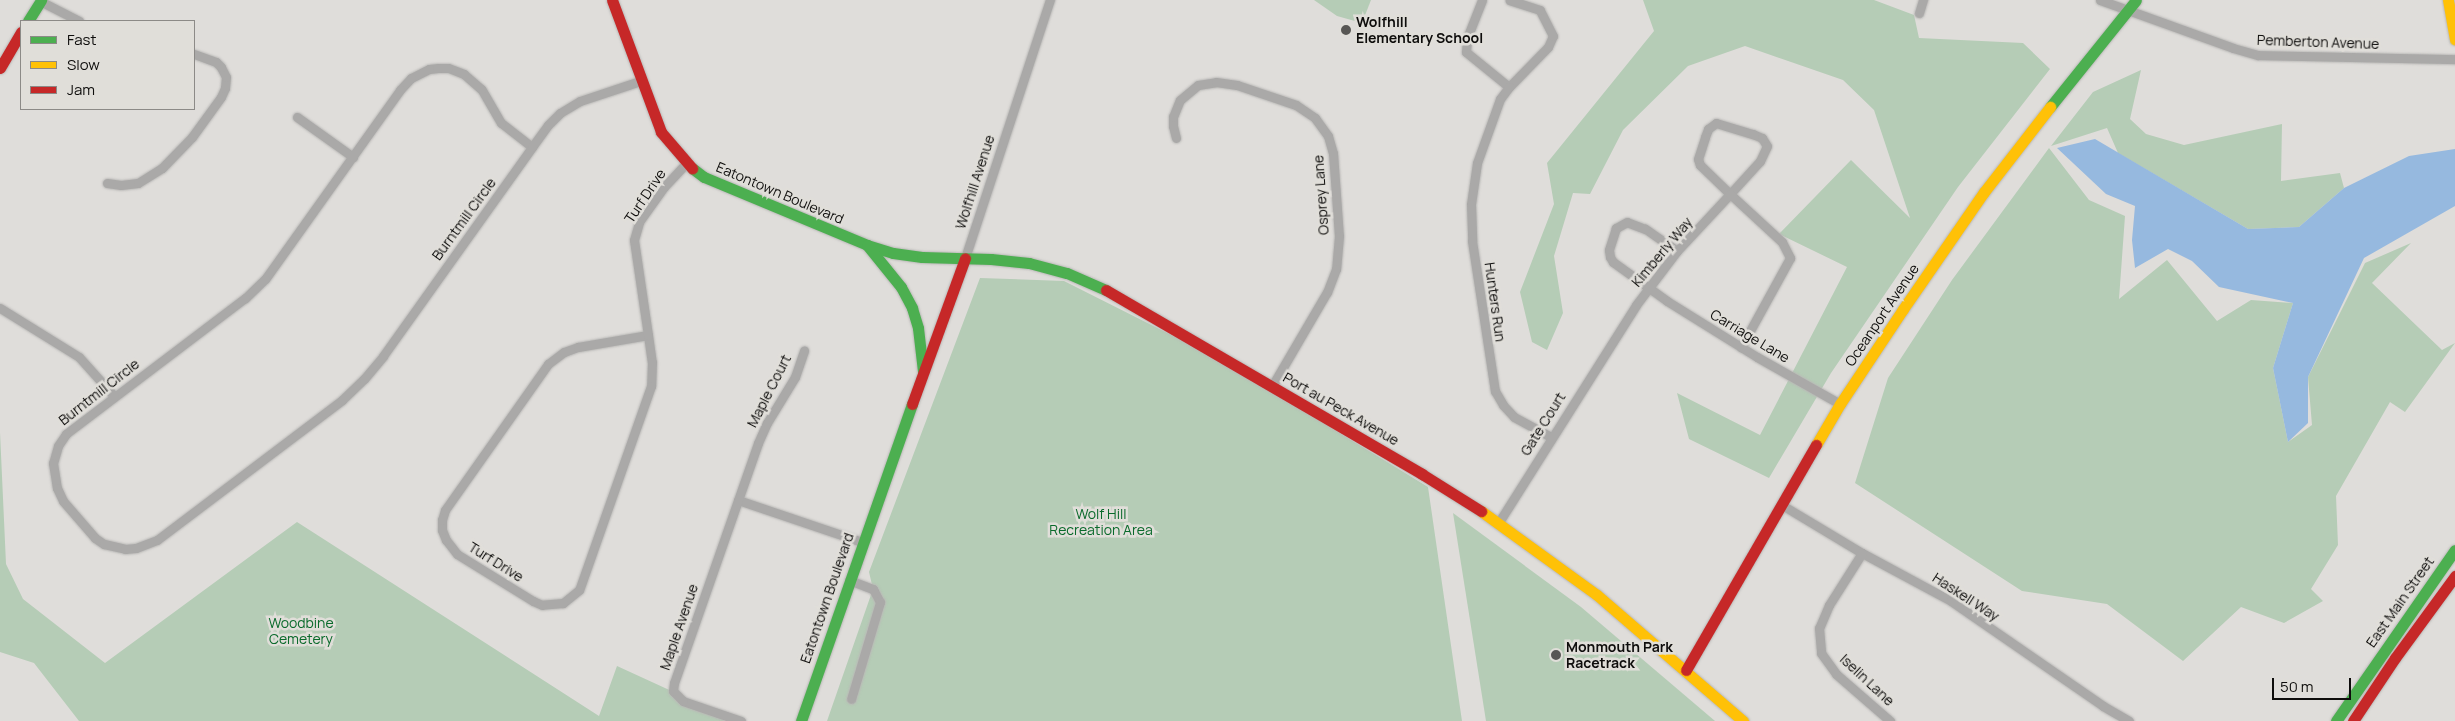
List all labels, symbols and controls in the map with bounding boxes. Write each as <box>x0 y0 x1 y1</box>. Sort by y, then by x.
place label: Wolfhill Elementary School <box>1356 14 1483 46</box>
legend <box>20 20 195 110</box>
marker: Wolfhill Elementary School <box>1340 24 1352 36</box>
text: Fast <box>67 29 96 50</box>
street label: Pemberton Avenue <box>2257 31 2379 53</box>
text: Slow <box>67 54 100 75</box>
text: Jam <box>67 79 95 100</box>
street label: Wolfhill Avenue <box>952 133 998 231</box>
street label: Osprey Lane <box>1310 154 1332 236</box>
street label: Eatontown Boulevard <box>714 159 846 227</box>
street label: Turf Drive <box>621 166 669 226</box>
street label: Burntmill Circle <box>429 175 499 263</box>
street label: Kimberly Way <box>1628 214 1696 290</box>
street label: Hunters Run <box>1481 261 1509 343</box>
street label: Oceanport Avenue <box>1842 261 1922 369</box>
street label: Carriage Lane <box>1707 306 1793 366</box>
street label: Maple Court <box>744 352 794 430</box>
street label: Burntmill Circle <box>55 355 143 429</box>
street label: Port au Peck Avenue <box>1280 369 1402 449</box>
street label: Gate Court <box>1517 389 1569 459</box>
park label: Wolf Hill Recreation Area <box>1049 506 1153 538</box>
street label: Eatontown Boulevard <box>797 531 857 665</box>
street label: Turf Drive <box>465 539 527 585</box>
street label: East Main Street <box>2363 554 2437 650</box>
street label: Haskell Way <box>1929 569 2003 625</box>
street label: Maple Avenue <box>656 582 702 672</box>
park label: Woodbine Cemetery <box>268 615 334 648</box>
place label: Monmouth Park Racetrack <box>1566 639 1673 672</box>
marker: Monmouth Park Racetrack <box>1550 649 1562 661</box>
street label: Iselin Lane <box>1836 651 1898 709</box>
scale bar <box>2275 668 2354 700</box>
text: 50 m <box>2280 676 2314 697</box>

